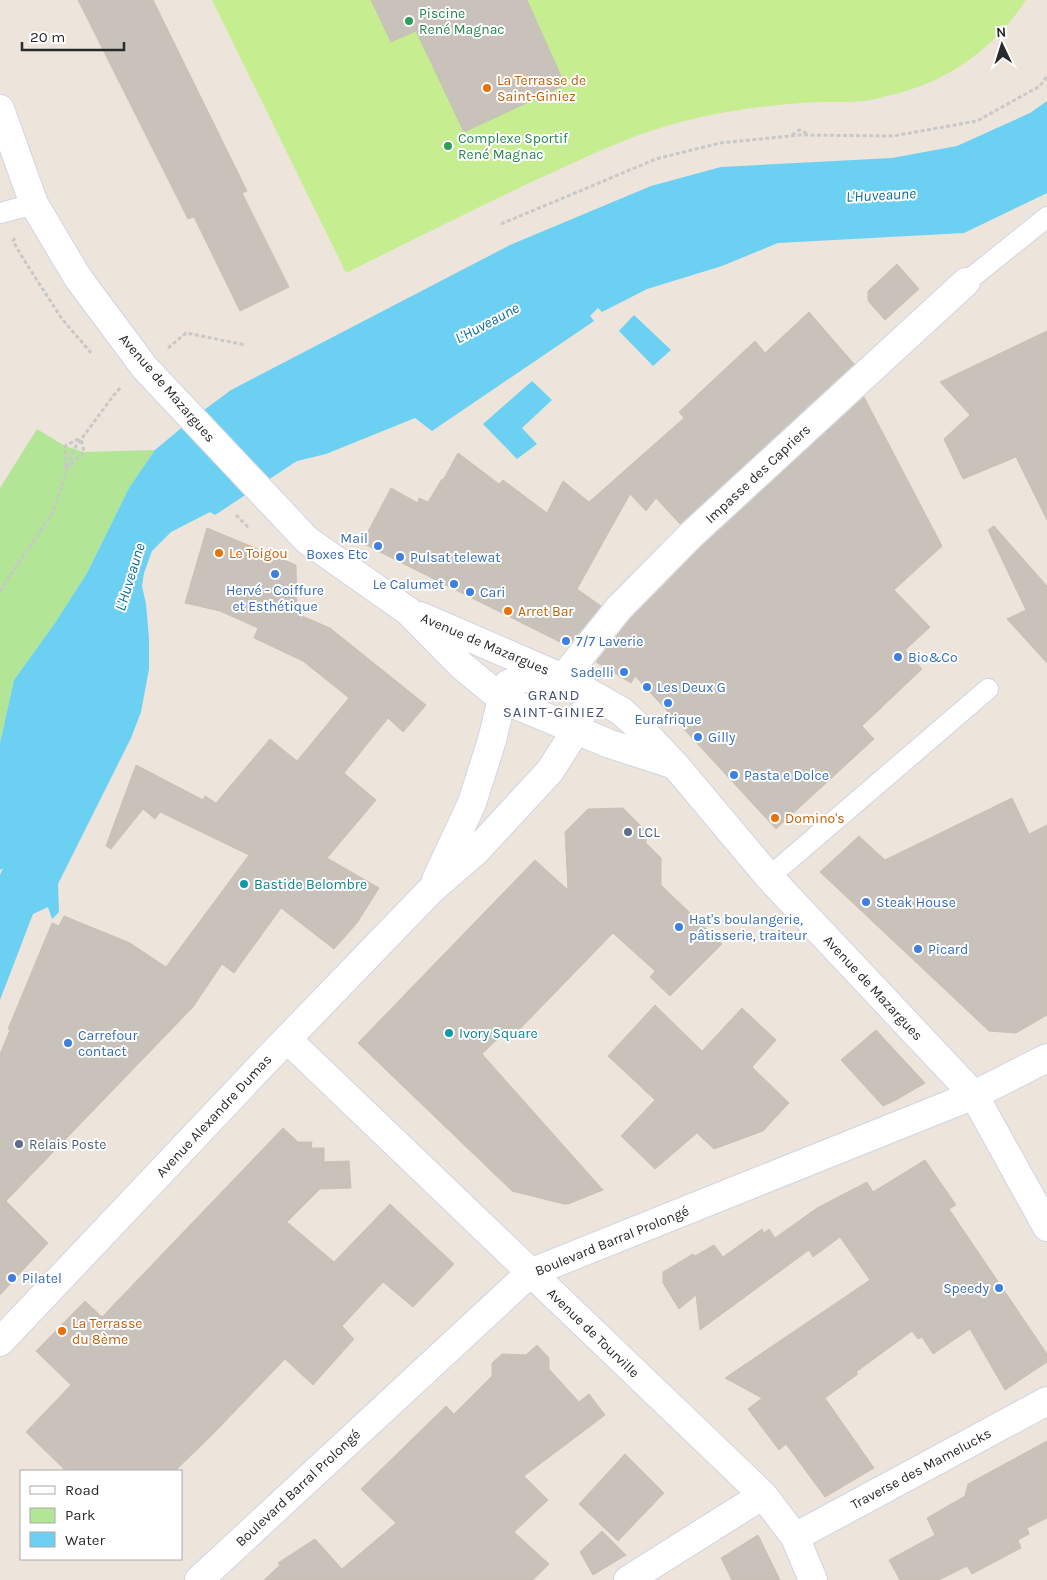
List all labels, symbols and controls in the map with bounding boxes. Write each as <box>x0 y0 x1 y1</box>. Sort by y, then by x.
place label: Piscine René Magnac <box>419 5 505 38</box>
marker: Piscine René Magnac <box>403 15 415 27</box>
scale bar <box>22 20 125 52</box>
north arrow <box>977 20 1027 70</box>
text: N <box>996 24 1007 41</box>
text: 20 m <box>30 28 65 46</box>
place label: La Terrasse de Saint-Giniez <box>497 72 586 105</box>
marker: La Terrasse de Saint-Giniez <box>481 82 493 94</box>
place label: Complexe Sportif René Magnac <box>458 130 568 163</box>
marker: Complexe Sportif René Magnac <box>442 140 454 152</box>
water label: L'Huveaune <box>846 184 916 206</box>
water label: L'Huveaune <box>452 299 522 347</box>
street label: Avenue de Mazargues <box>115 330 219 446</box>
street label: Impasse des Capriers <box>702 421 814 527</box>
place label: Mail Boxes Etc <box>306 530 368 563</box>
marker: Mail Boxes Etc <box>372 540 384 552</box>
water label: L'Huveaune <box>111 541 149 613</box>
place label: Le Toigou <box>229 545 288 562</box>
marker: Le Toigou <box>213 547 225 559</box>
place label: Pulsat telewat <box>410 549 500 566</box>
marker: Pulsat telewat <box>394 551 406 563</box>
marker: Hervé - Coiffure et Esthétique <box>269 568 281 580</box>
place label: Le Calumet <box>373 576 444 593</box>
marker: Le Calumet <box>448 578 460 590</box>
place label: Hervé - Coiffure et Esthétique <box>226 582 324 615</box>
place label: Cari <box>480 584 506 601</box>
marker: Cari <box>464 586 476 598</box>
place label: Arret Bar <box>518 603 574 620</box>
marker: Arret Bar <box>502 605 514 617</box>
street label: Avenue de Mazargues <box>418 609 552 679</box>
place label: 7/7 Laverie <box>576 633 643 650</box>
marker: 7/7 Laverie <box>560 635 572 647</box>
place label: Bio&Co <box>908 649 958 666</box>
marker: Bio&Co <box>892 651 904 663</box>
place label: Sadelli <box>570 664 614 681</box>
marker: Sadelli <box>618 666 630 678</box>
place label: Les Deux G <box>657 679 726 696</box>
marker: Les Deux G <box>641 681 653 693</box>
district label: GRAND SAINT-GINIEZ <box>503 686 605 721</box>
marker: Eurafrique <box>662 697 674 709</box>
place label: Eurafrique <box>635 711 702 728</box>
place label: Gilly <box>708 729 736 746</box>
marker: Gilly <box>692 731 704 743</box>
place label: Pasta e Dolce <box>744 767 829 784</box>
marker: Pasta e Dolce <box>728 769 740 781</box>
place label: Domino's <box>785 810 845 827</box>
marker: Domino's <box>769 812 781 824</box>
place label: LCL <box>638 824 660 841</box>
marker: LCL <box>622 826 634 838</box>
place label: Bastide Belombre <box>254 876 367 893</box>
marker: Bastide Belombre <box>238 878 250 890</box>
place label: Steak House <box>876 894 956 911</box>
marker: Steak House <box>860 896 872 908</box>
place label: Hat's boulangerie, pâtisserie, traiteur <box>689 911 808 944</box>
marker: Hat's boulangerie, pâtisserie, traiteur <box>673 921 685 933</box>
street label: Avenue de Mazargues <box>820 932 926 1044</box>
place label: Picard <box>928 941 968 958</box>
marker: Picard <box>912 943 924 955</box>
place label: Ivory Square <box>459 1025 538 1042</box>
place label: Carrefour contact <box>78 1027 139 1060</box>
marker: Ivory Square <box>443 1027 455 1039</box>
marker: Carrefour contact <box>62 1037 74 1049</box>
street label: Avenue Alexandre Dumas <box>153 1051 275 1181</box>
place label: Relais Poste <box>29 1136 106 1153</box>
marker: Relais Poste <box>13 1138 25 1150</box>
street label: Boulevard Barral Prolongé <box>533 1202 691 1280</box>
place label: Pilatel <box>22 1270 62 1287</box>
marker: Pilatel <box>6 1272 18 1284</box>
place label: Speedy <box>943 1280 989 1297</box>
marker: Speedy <box>993 1282 1005 1294</box>
street label: Avenue de Tourville <box>543 1285 643 1381</box>
place label: La Terrasse du 8ème <box>72 1315 142 1348</box>
marker: La Terrasse du 8ème <box>56 1325 68 1337</box>
street label: Traverse des Mamelucks <box>848 1425 994 1513</box>
street label: Boulevard Barral Prolongé <box>232 1426 364 1550</box>
legend <box>20 1470 182 1560</box>
text: Road <box>65 1481 100 1499</box>
text: Park <box>65 1506 95 1524</box>
text: Water <box>65 1531 106 1549</box>

